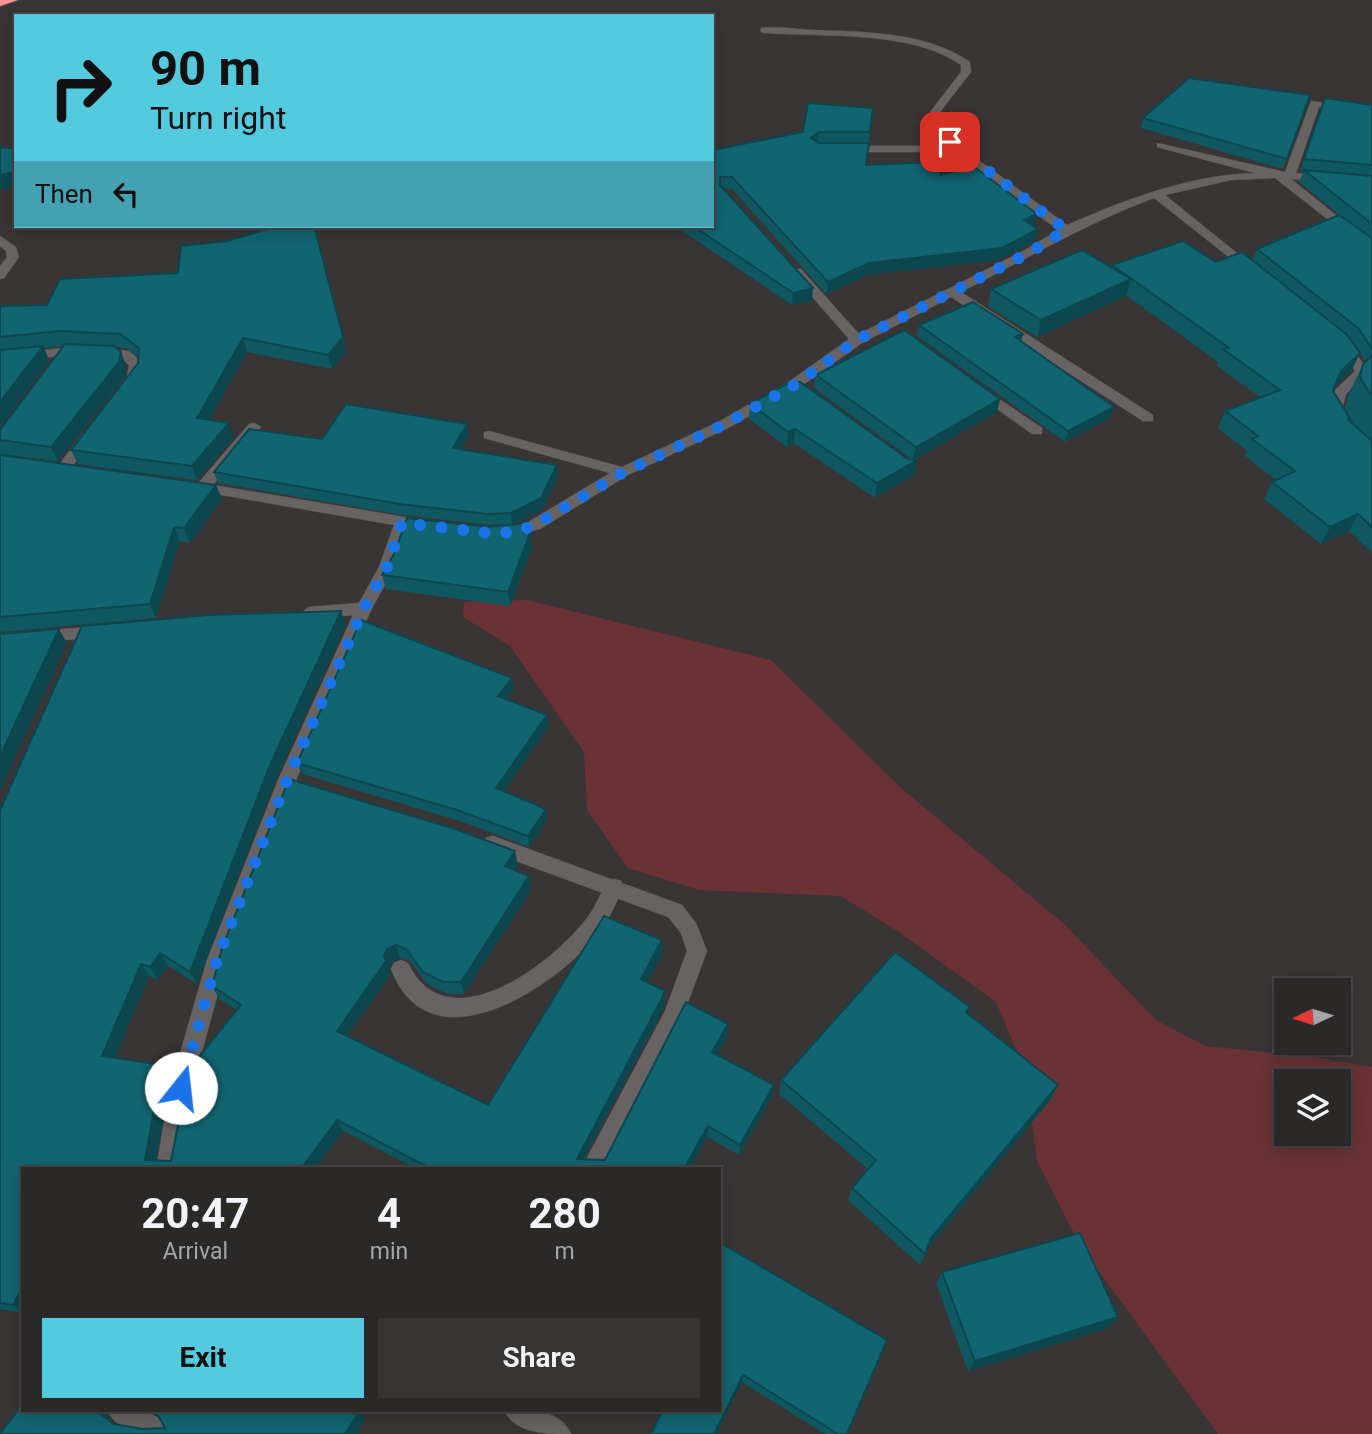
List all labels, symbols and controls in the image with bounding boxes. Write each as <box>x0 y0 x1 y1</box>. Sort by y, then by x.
text: 90 m <box>150 40 261 97</box>
icon: right <box>35 42 126 133</box>
text: Turn right <box>150 99 286 137</box>
pin <box>920 112 980 172</box>
icon: arrive <box>931 123 969 161</box>
icon: left <box>107 175 145 213</box>
text: Then <box>35 179 93 209</box>
north arrow <box>1274 978 1351 1055</box>
map controls <box>1274 978 1351 1146</box>
position arrow <box>144 1051 218 1125</box>
button: layers <box>1274 1069 1351 1146</box>
text: 20:47 <box>141 1189 249 1238</box>
text: 4 <box>377 1189 401 1238</box>
text: 280 <box>528 1189 601 1238</box>
text: Arrival <box>163 1238 228 1265</box>
text: min <box>370 1238 408 1265</box>
text: m <box>555 1238 575 1265</box>
button: Exit <box>42 1318 364 1398</box>
button: Share <box>378 1318 700 1398</box>

